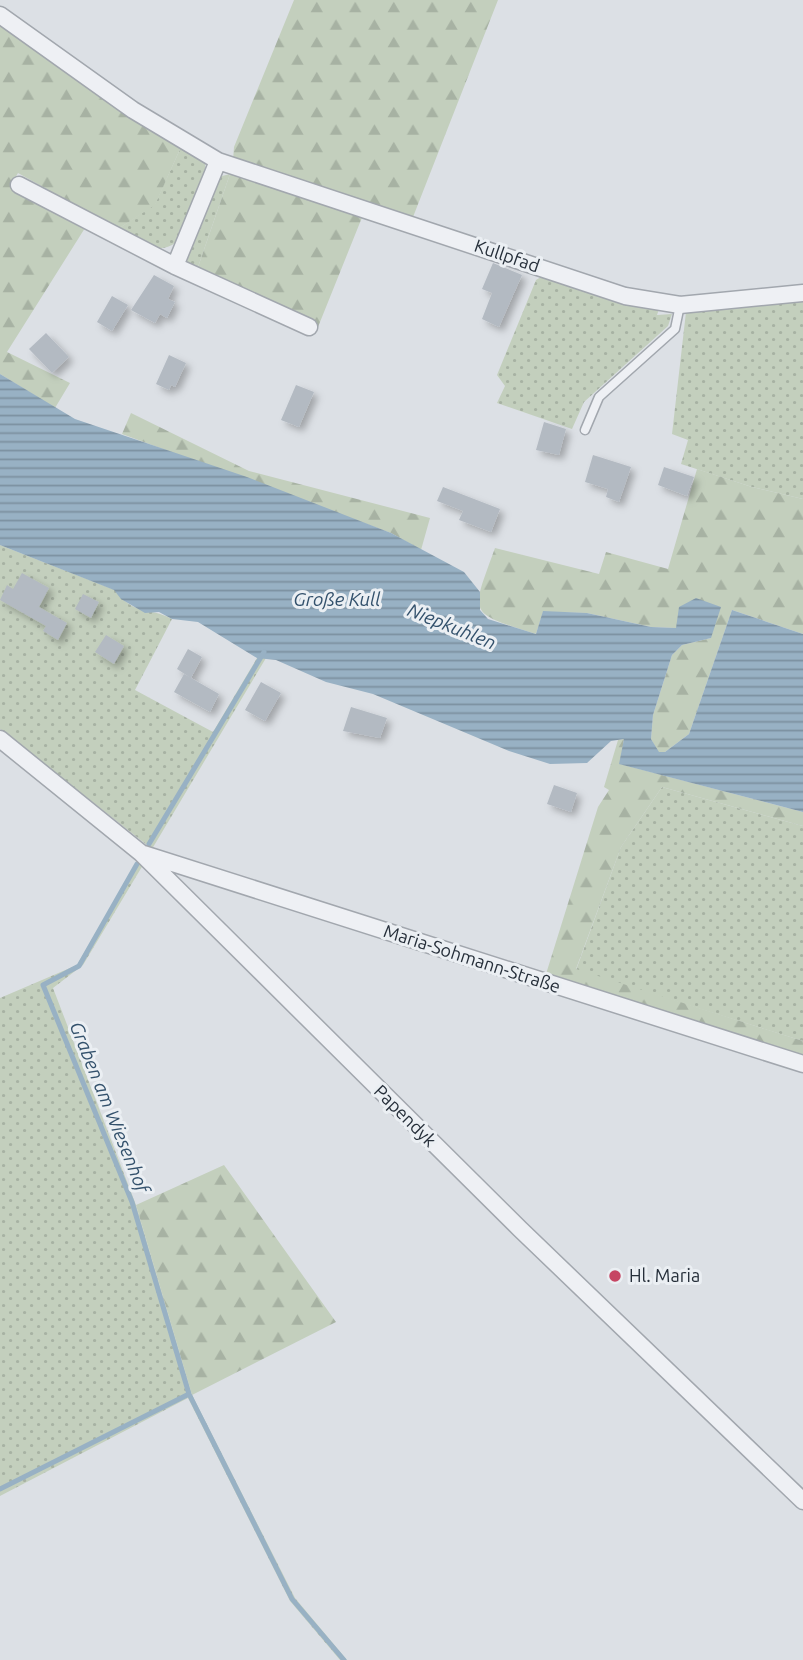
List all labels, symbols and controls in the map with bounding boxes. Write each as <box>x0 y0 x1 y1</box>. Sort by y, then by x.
street label: Kullpfad <box>472 235 543 276</box>
water label: Große Kull <box>293 588 381 610</box>
water label: Niepkuhlen <box>405 598 499 654</box>
street label: Maria-Sohmann-Straße <box>381 920 563 996</box>
water label: Graben am Wiesenhof <box>66 1018 155 1198</box>
street label: Papendyk <box>371 1080 441 1150</box>
place label: Hl. Maria <box>629 1265 700 1285</box>
marker: Hl. Maria <box>607 1268 623 1284</box>

